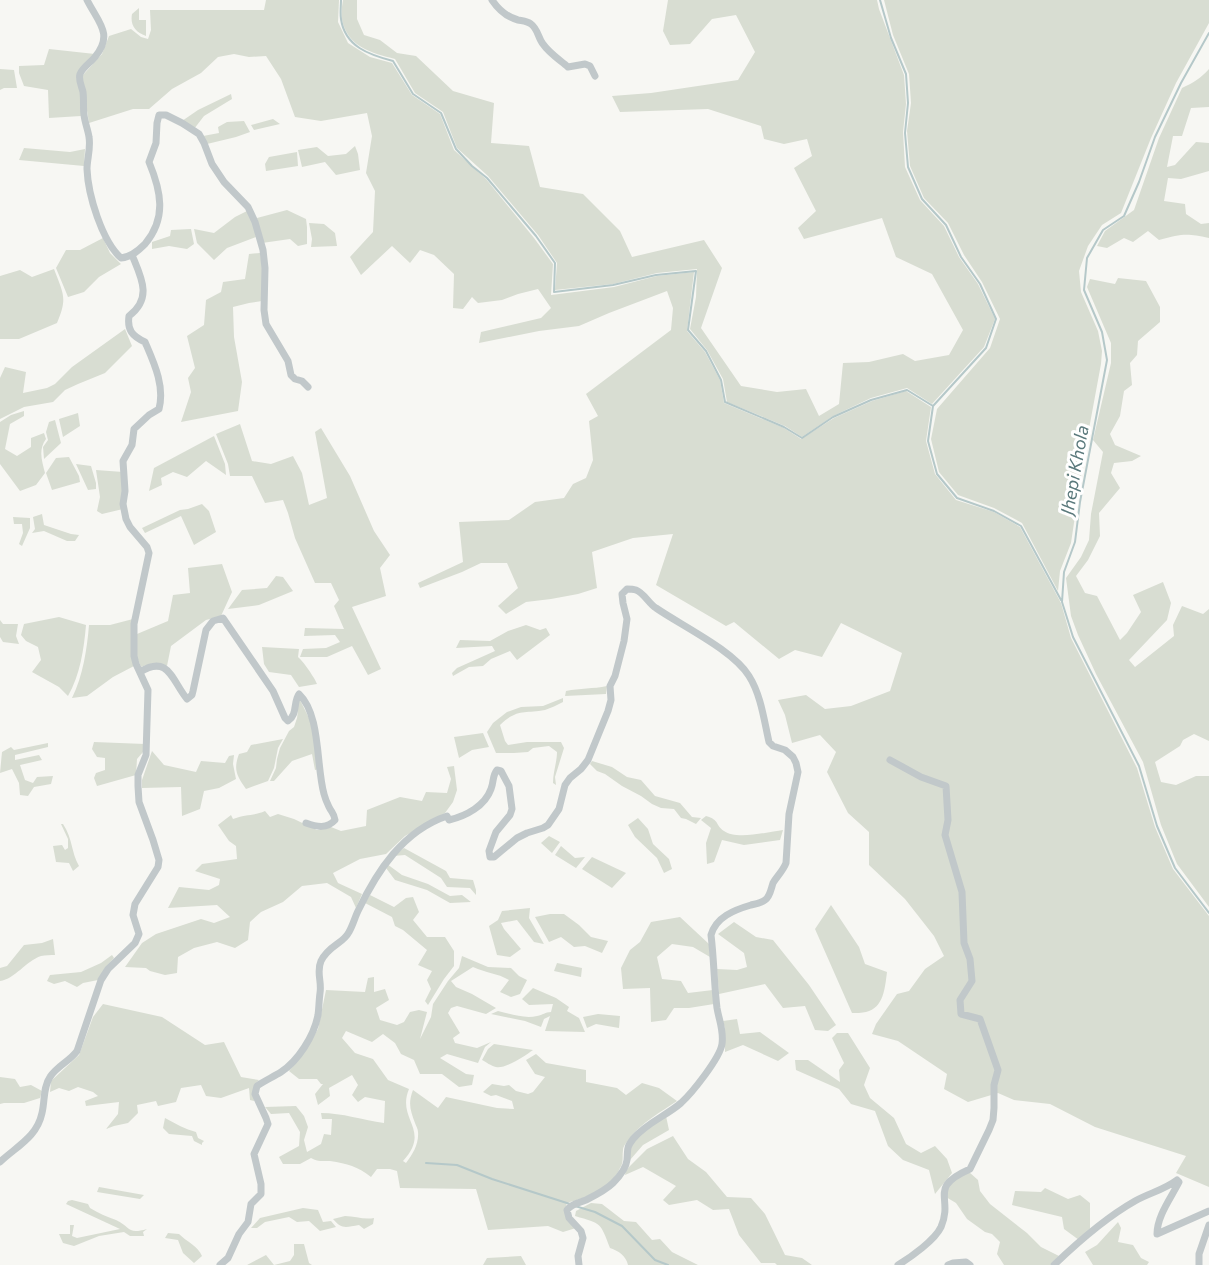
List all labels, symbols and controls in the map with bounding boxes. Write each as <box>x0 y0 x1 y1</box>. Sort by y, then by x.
water label: Jhepi Khola <box>1055 423 1093 519</box>

